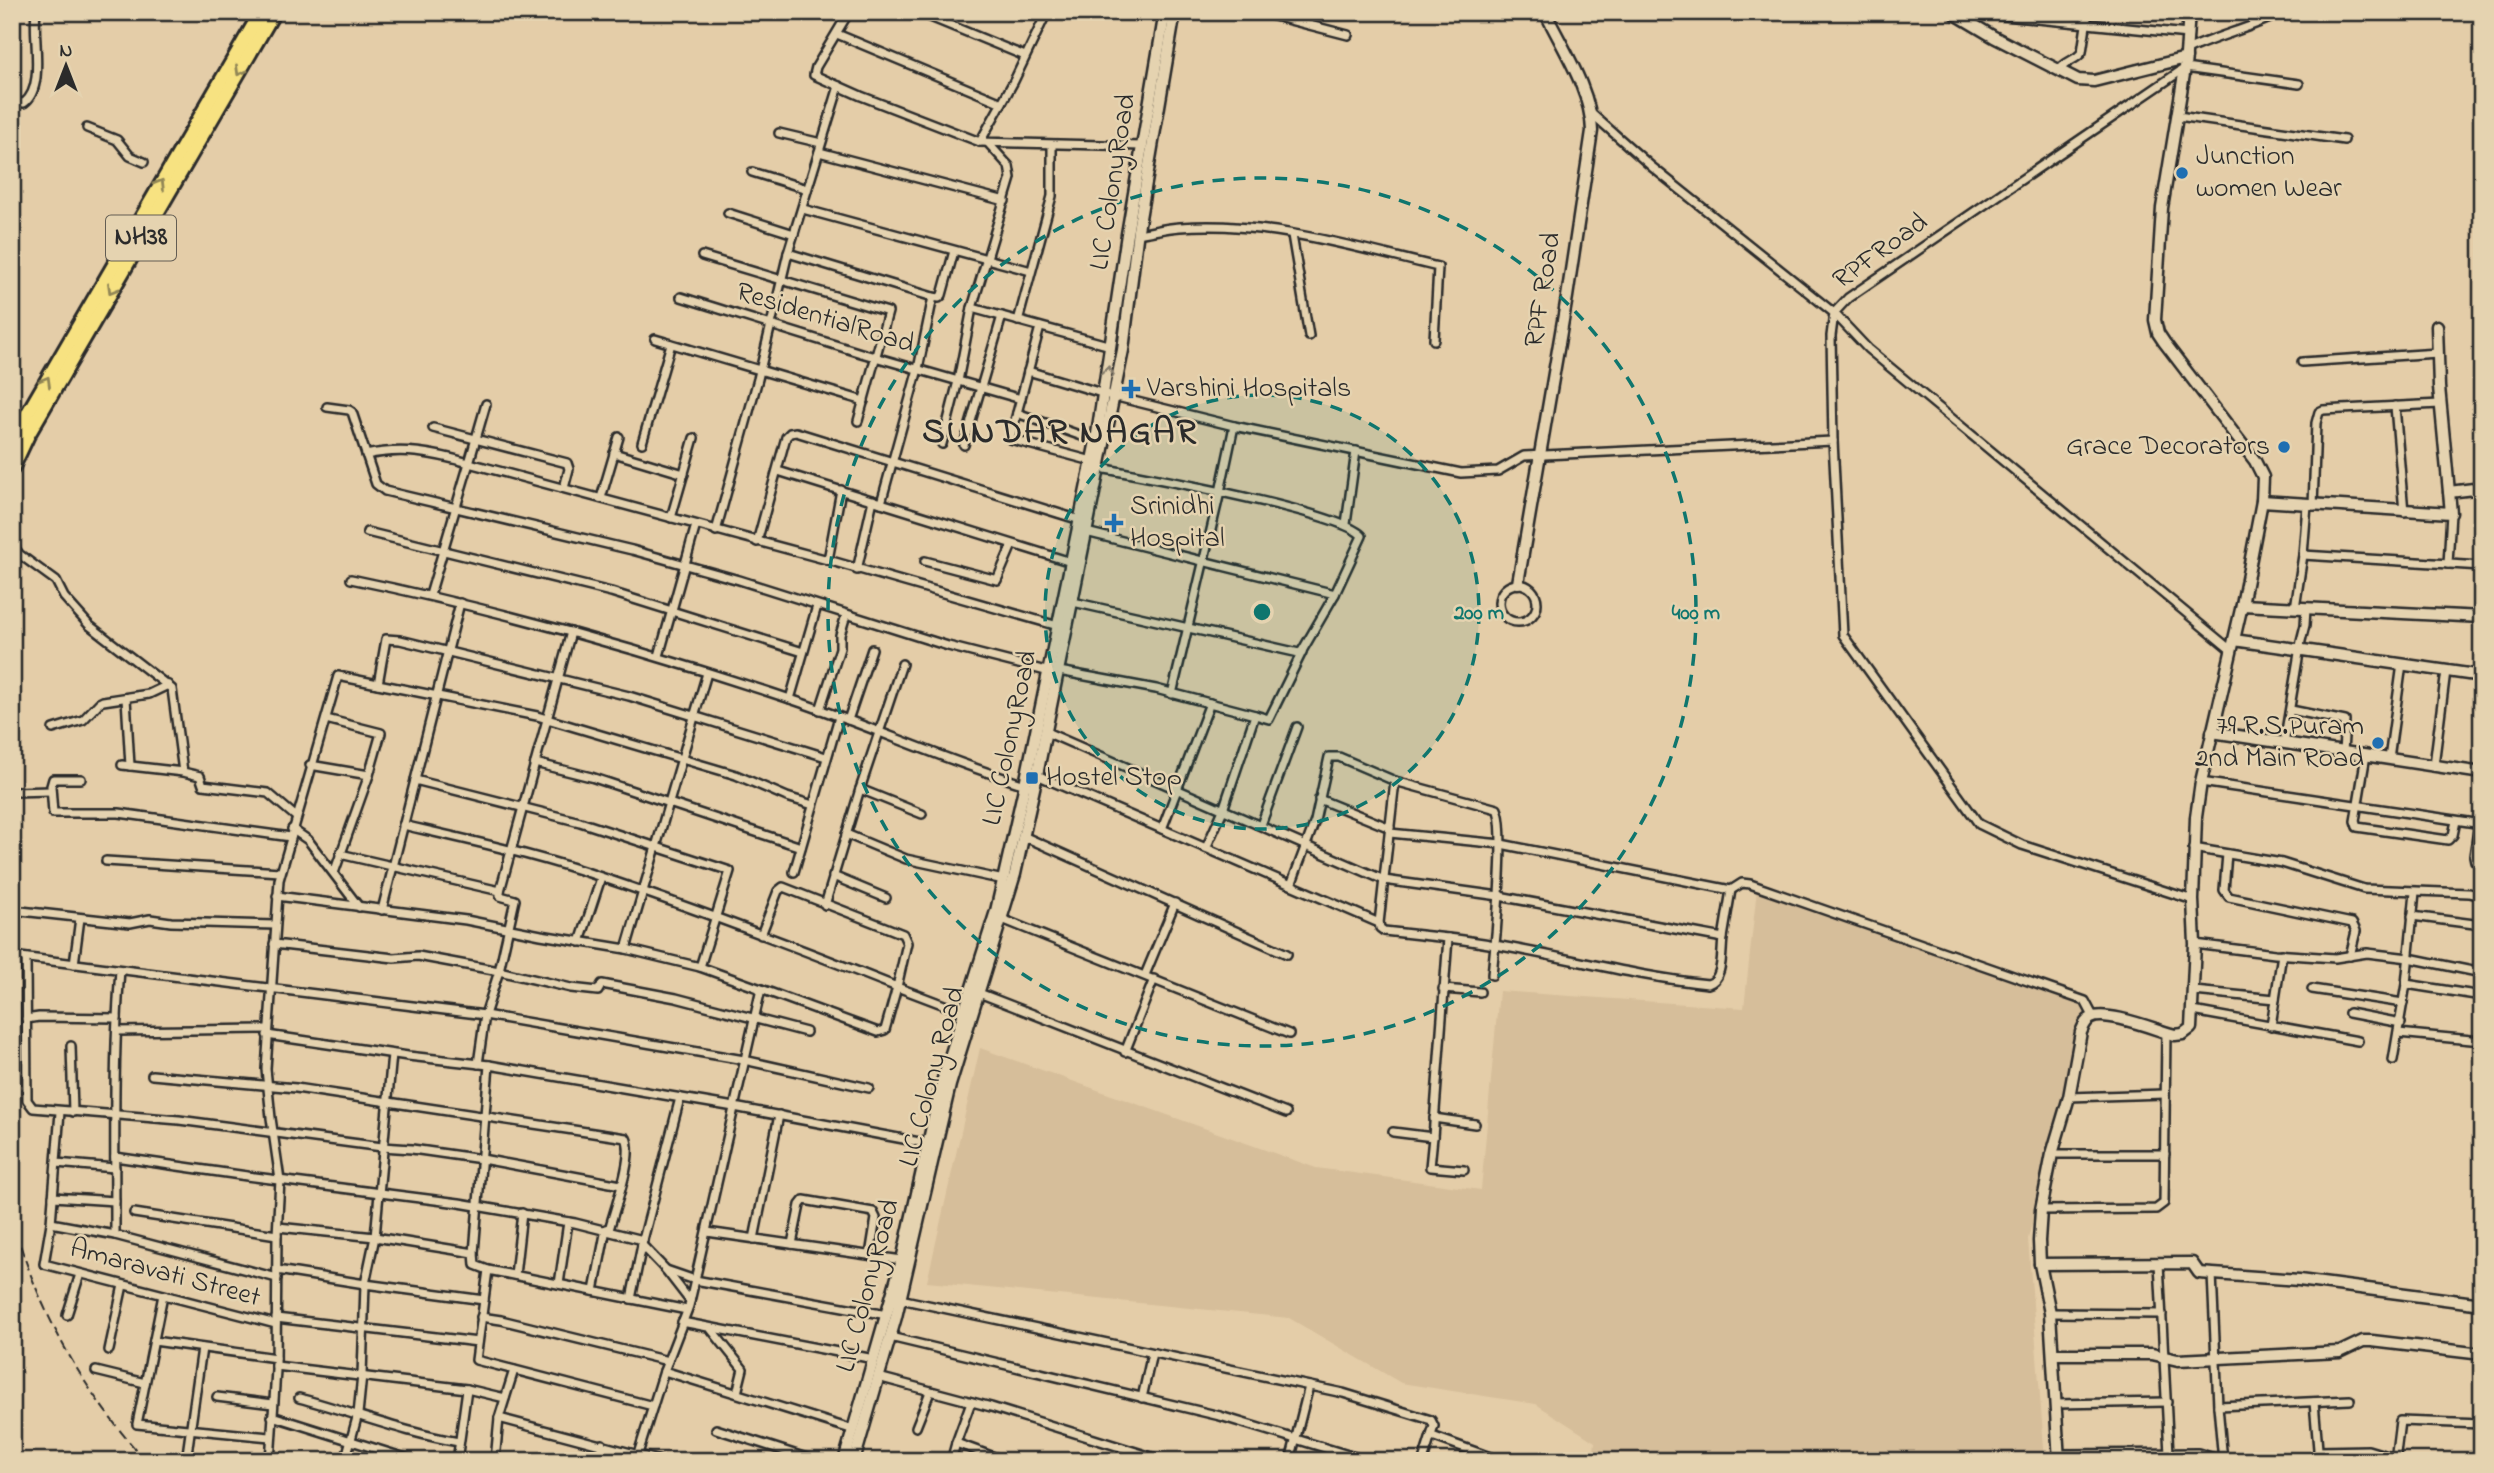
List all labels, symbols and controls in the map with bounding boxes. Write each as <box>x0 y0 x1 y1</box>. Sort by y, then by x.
north arrow <box>32 32 102 102</box>
text: N <box>60 38 73 65</box>
one-way arrow <box>235 64 248 77</box>
street label: LIC ColonyRoad <box>1080 91 1148 273</box>
place label: Junction women Wear <box>2196 137 2342 210</box>
marker: Junction women Wear <box>2174 165 2190 181</box>
one-way arrow <box>151 179 164 192</box>
street label: RPFRoad <box>1825 203 1937 301</box>
road number: NH38 <box>106 216 176 260</box>
street label: RPF Road <box>1515 229 1573 351</box>
street label: ResidentialRoad <box>731 272 920 366</box>
one-way arrow <box>107 281 120 294</box>
one-way arrow <box>1100 366 1115 377</box>
place label: Varshini Hospitals <box>1146 369 1351 410</box>
one-way arrow <box>38 376 51 388</box>
marker: Varshini Hospitals <box>1121 379 1141 399</box>
district label: SUNDAR NAGAR <box>922 408 1198 459</box>
place label: Grace Decorators <box>2066 427 2270 468</box>
marker: Grace Decorators <box>2276 439 2292 455</box>
place label: Srinidhi Hospital <box>1130 487 1225 560</box>
marker: Srinidhi Hospital <box>1104 513 1124 533</box>
text: 200 m <box>1453 599 1504 629</box>
text: 400 m <box>1672 599 1720 629</box>
centre of rings <box>1250 600 1274 624</box>
street label: LIC ColonyRoad <box>972 646 1050 829</box>
place label: 79 R.S.Puram 2nd Main Road <box>2195 707 2364 780</box>
marker: 79 R.S.Puram 2nd Main Road <box>2370 735 2386 751</box>
place label: Hostel Stop <box>1046 758 1182 799</box>
marker: Hostel Stop <box>1024 770 1040 786</box>
street label: LIC Colony Road <box>889 982 977 1172</box>
street label: LIC ColonyRoad <box>826 1195 912 1377</box>
street label: Amaravati Street <box>65 1229 265 1319</box>

